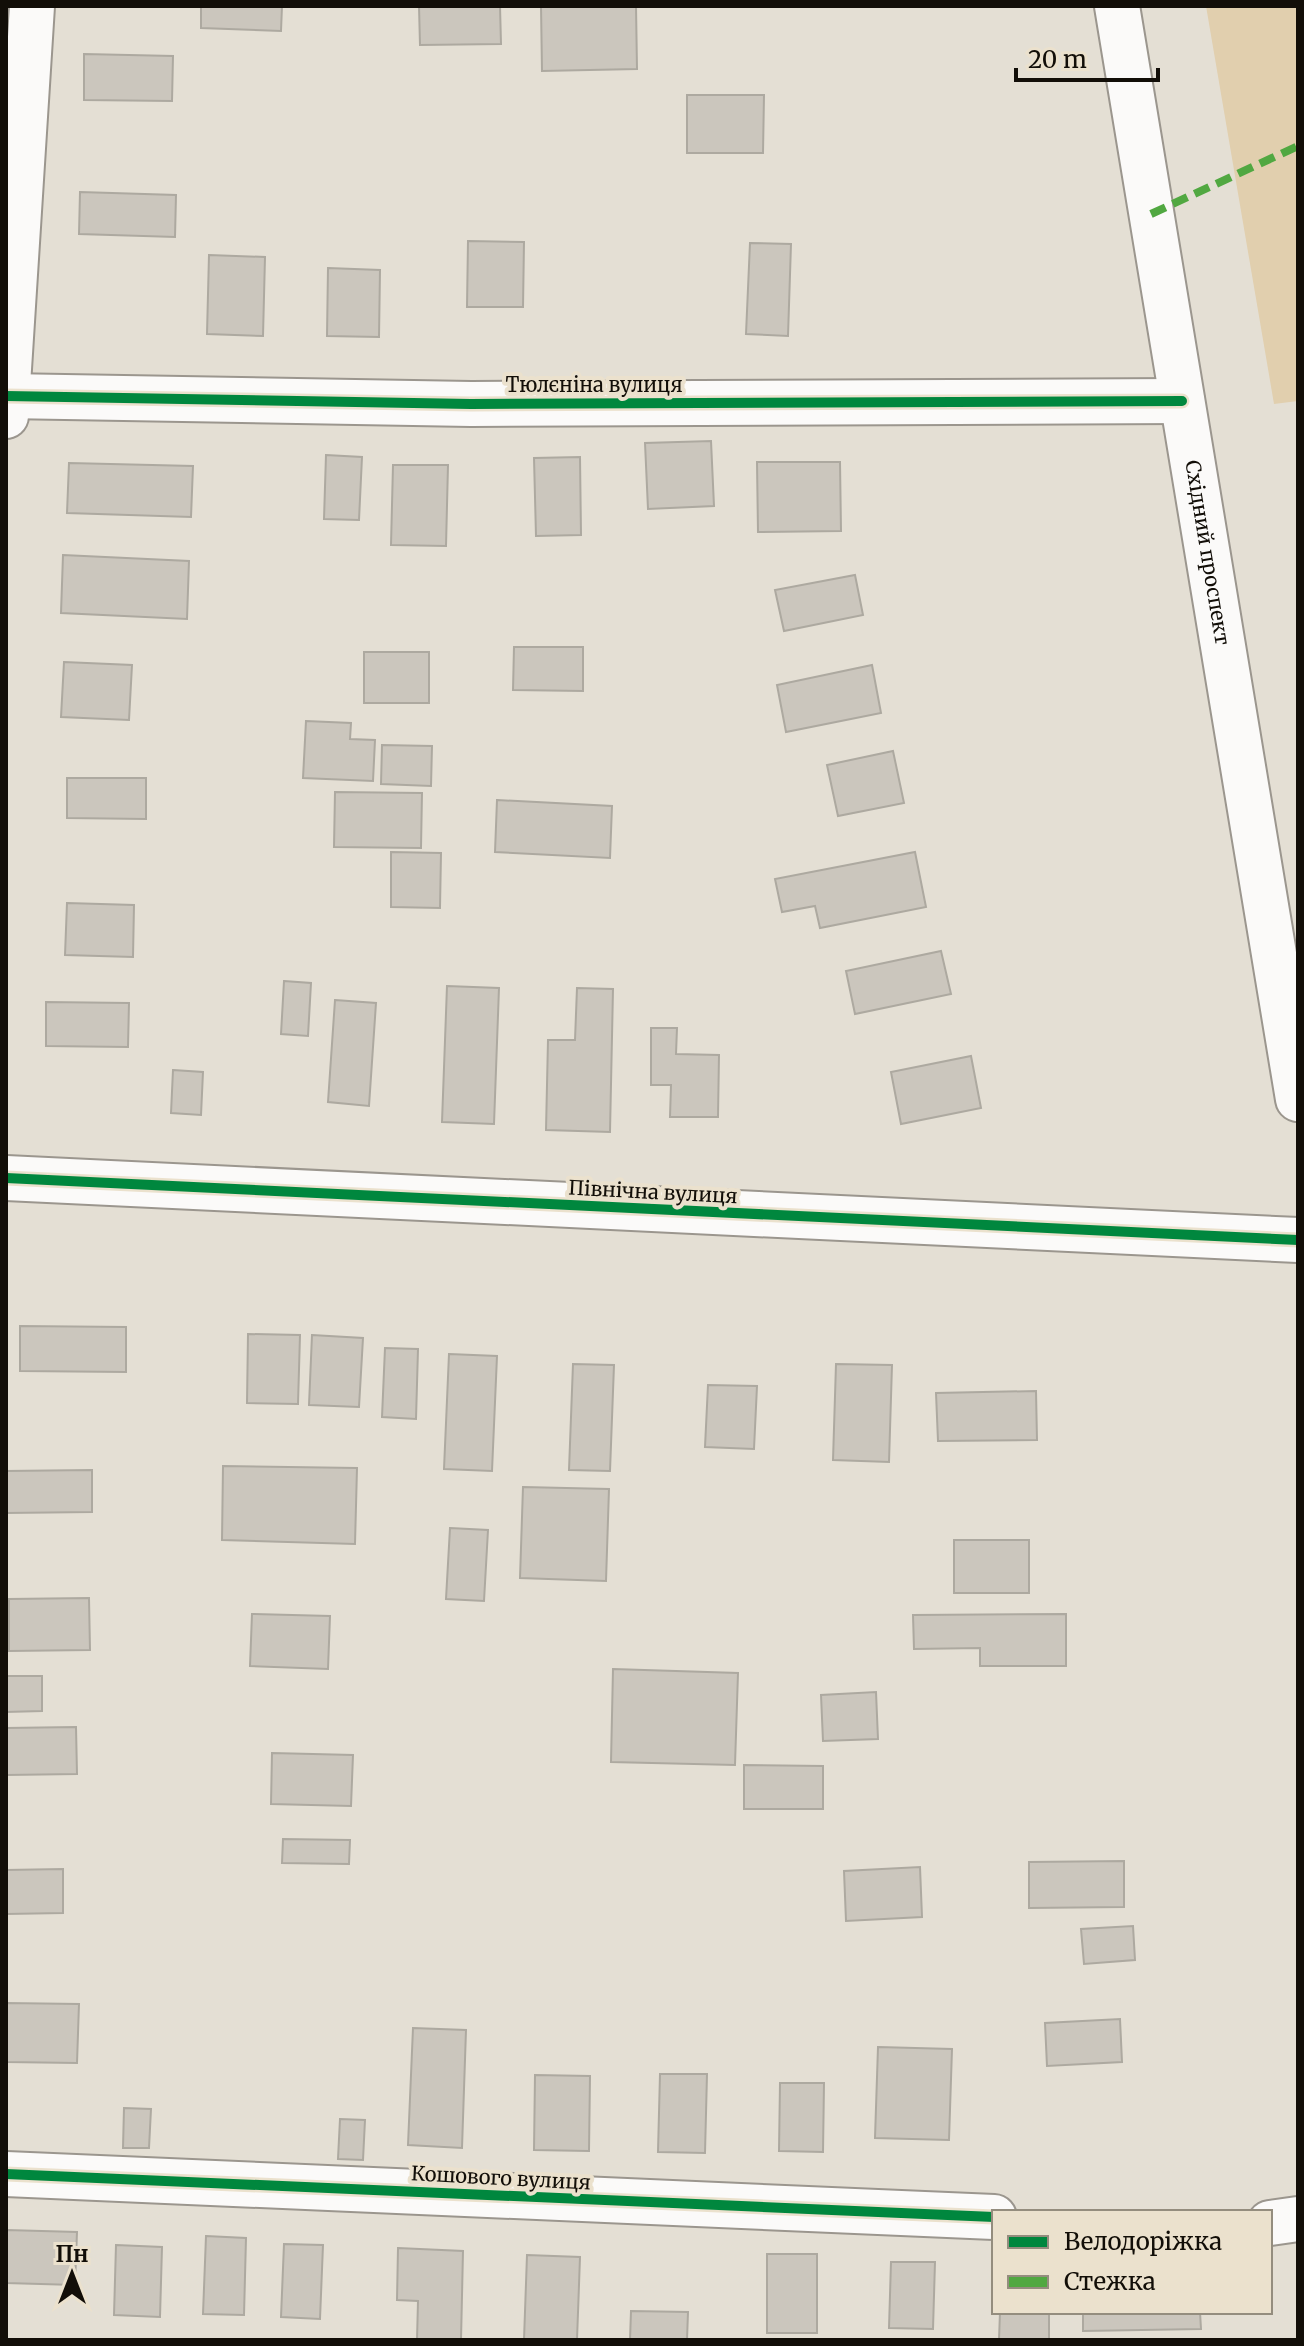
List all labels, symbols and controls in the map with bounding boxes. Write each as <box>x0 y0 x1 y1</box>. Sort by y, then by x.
scale bar <box>1016 32 1158 82</box>
text: 20 m <box>1028 44 1087 75</box>
street label: Тюлєніна вулиця <box>505 372 683 397</box>
street label: Східний проспект <box>1180 458 1236 647</box>
street label: Північна вулиця <box>568 1175 738 1208</box>
street label: Кошового вулиця <box>411 2160 592 2195</box>
legend <box>992 2210 1272 2314</box>
text: Велодоріжка <box>1064 2226 1222 2257</box>
north arrow <box>32 2234 112 2314</box>
text: Пн <box>55 2240 89 2268</box>
text: Стежка <box>1064 2266 1156 2297</box>

